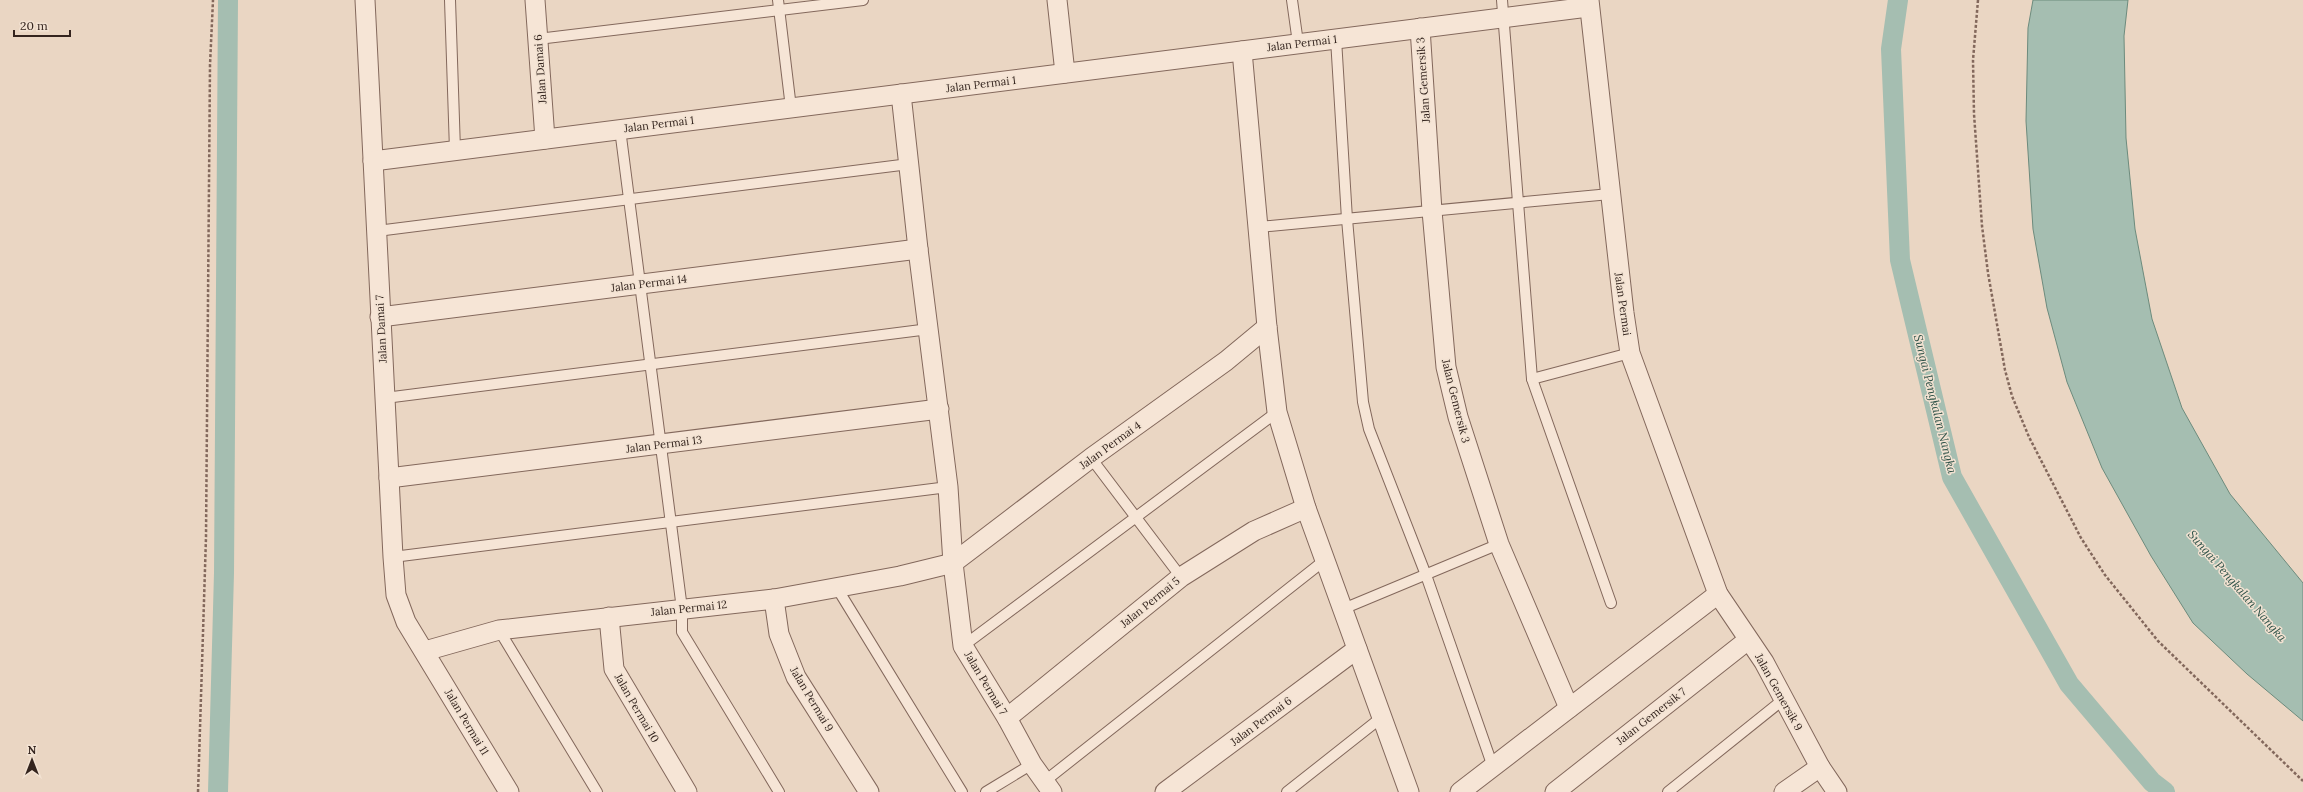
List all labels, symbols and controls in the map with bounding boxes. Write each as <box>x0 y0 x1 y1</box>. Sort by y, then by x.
scale bar <box>14 12 70 38</box>
text: 20 m <box>20 18 48 33</box>
street label: Jalan Permai 1 <box>1265 32 1338 54</box>
street label: Jalan Damai 6 <box>531 34 549 105</box>
street label: Jalan Gemersik 3 <box>1413 37 1433 124</box>
street label: Jalan Permai 1 <box>944 73 1017 95</box>
street label: Jalan Permai 1 <box>622 113 695 135</box>
street label: Jalan Permai <box>1611 270 1634 337</box>
street label: Jalan Permai 14 <box>609 271 688 295</box>
street label: Jalan Damai 7 <box>372 295 390 364</box>
water label: Sungai Pengkalan Nangka <box>1911 333 1960 475</box>
street label: Jalan Gemersik 3 <box>1439 357 1473 444</box>
street label: Jalan Permai 4 <box>1076 418 1144 473</box>
street label: Jalan Permai 13 <box>624 432 703 456</box>
water label: Sungai Pengkalan Nangka <box>2185 527 2290 645</box>
street label: Jalan Permai 5 <box>1117 574 1183 631</box>
street label: Jalan Permai 12 <box>649 597 728 619</box>
street label: Jalan Permai 7 <box>961 648 1010 717</box>
street label: Jalan Gemersik 9 <box>1752 650 1806 733</box>
street label: Jalan Permai 9 <box>787 663 837 734</box>
street label: Jalan Permai 10 <box>611 670 663 745</box>
street label: Jalan Gemersik 7 <box>1612 684 1689 748</box>
street label: Jalan Permai 11 <box>441 686 492 758</box>
street label: Jalan Permai 6 <box>1227 693 1294 749</box>
north arrow <box>12 740 52 780</box>
text: N <box>28 743 37 757</box>

